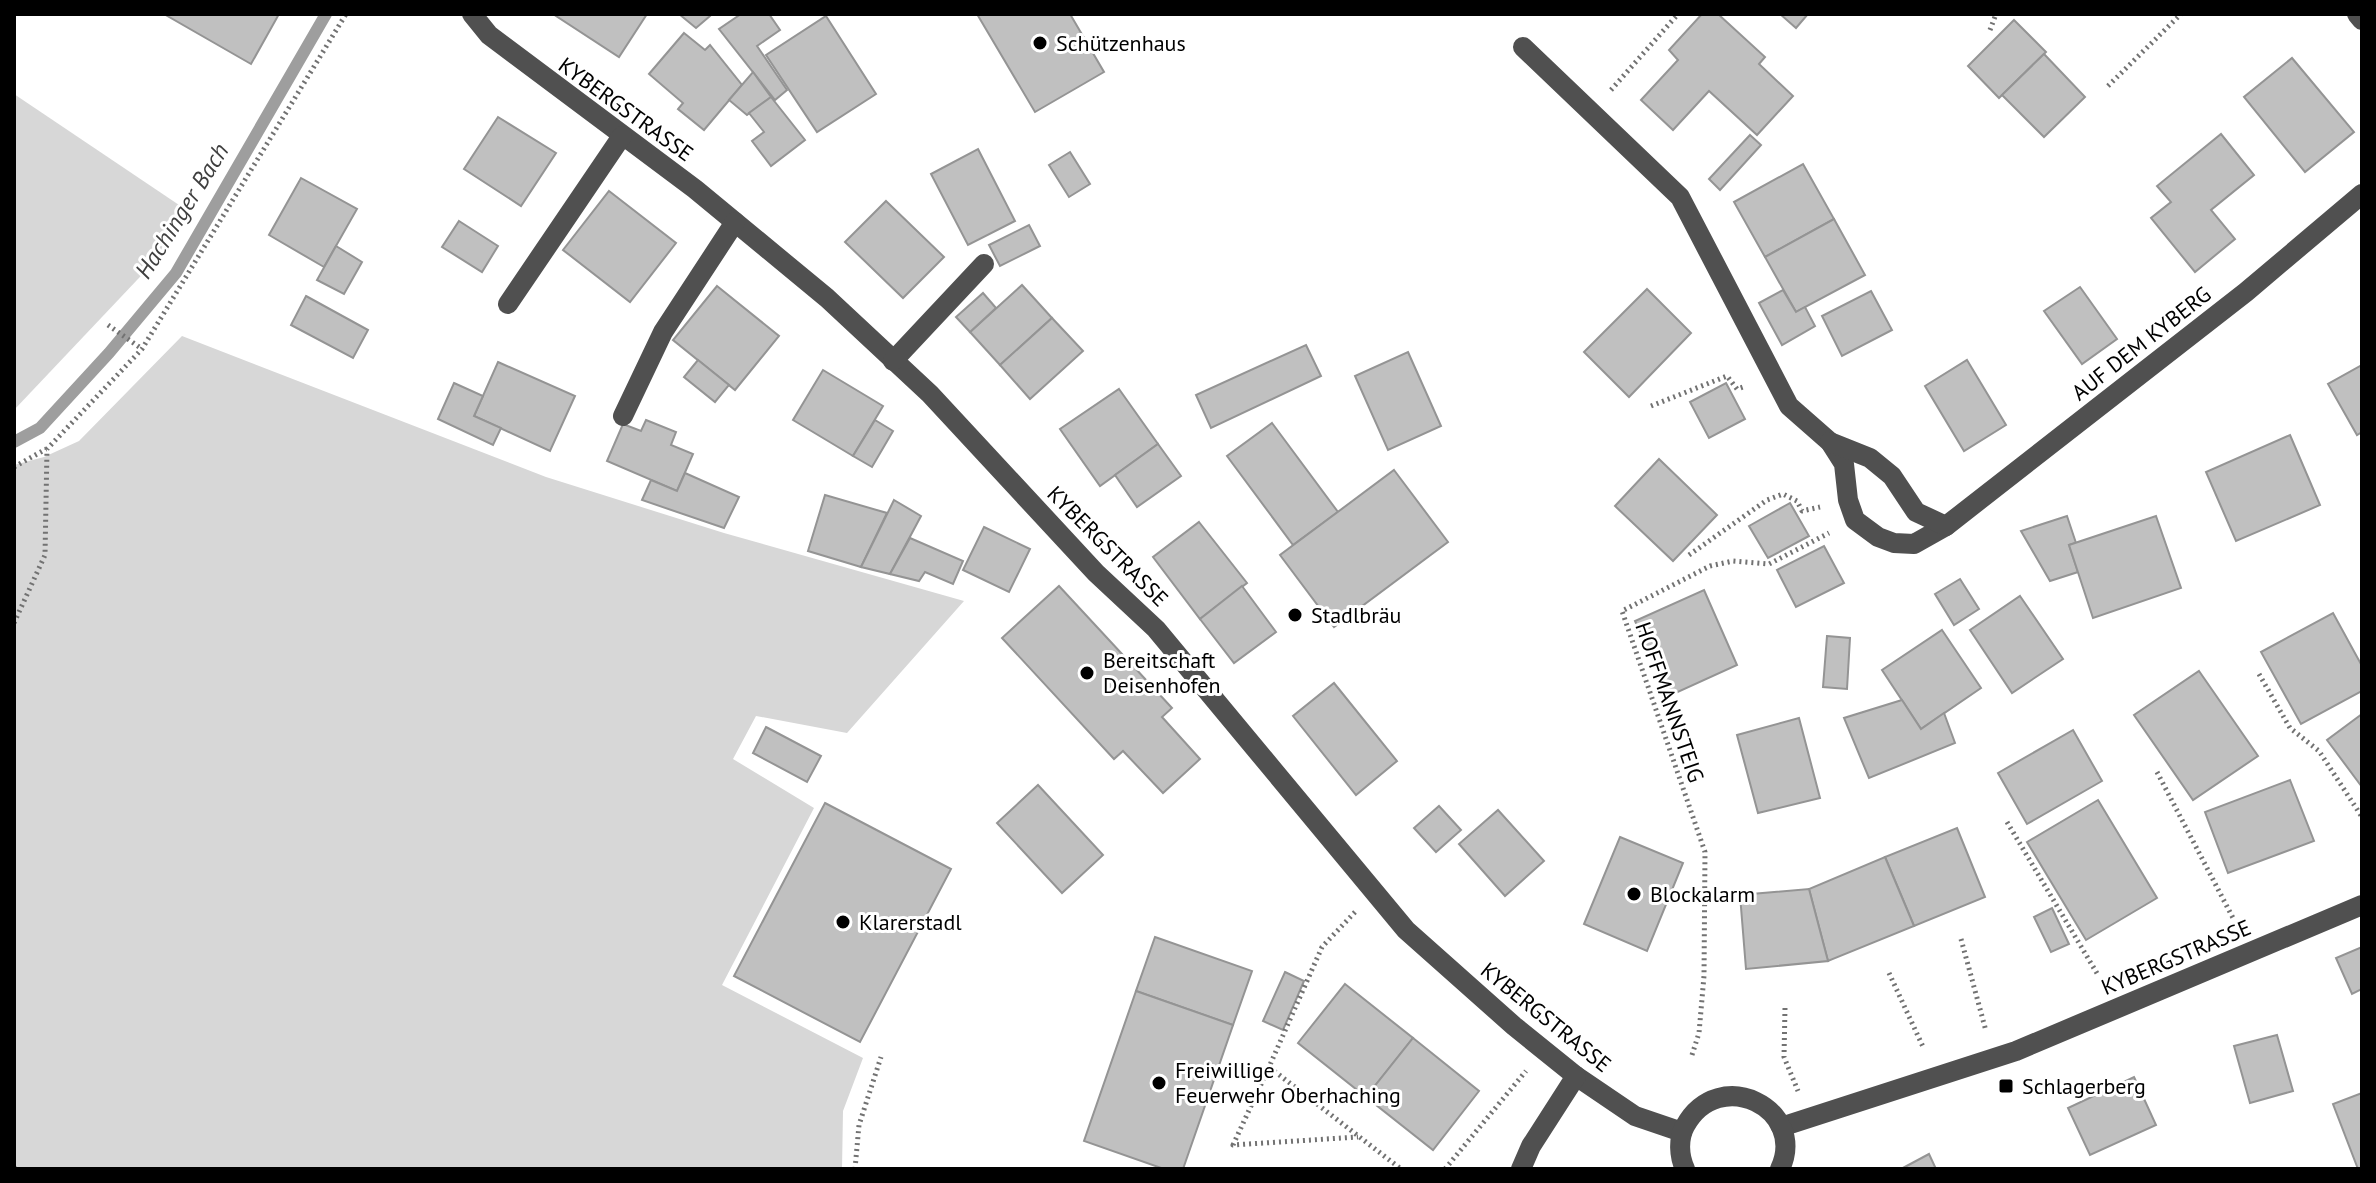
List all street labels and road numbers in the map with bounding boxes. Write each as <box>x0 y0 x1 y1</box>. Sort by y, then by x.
street label: KYBERGSTRASSE <box>553 51 699 167</box>
street label: AUF DEM KYBERG <box>2066 280 2216 406</box>
street label: KYBERGSTRASSE <box>1042 480 1174 612</box>
street label: HOFFMANNSTEIG <box>1629 618 1711 786</box>
street label: KYBERGSTRASSE <box>2097 913 2255 1001</box>
street label: KYBERGSTRASSE <box>1475 956 1617 1078</box>

